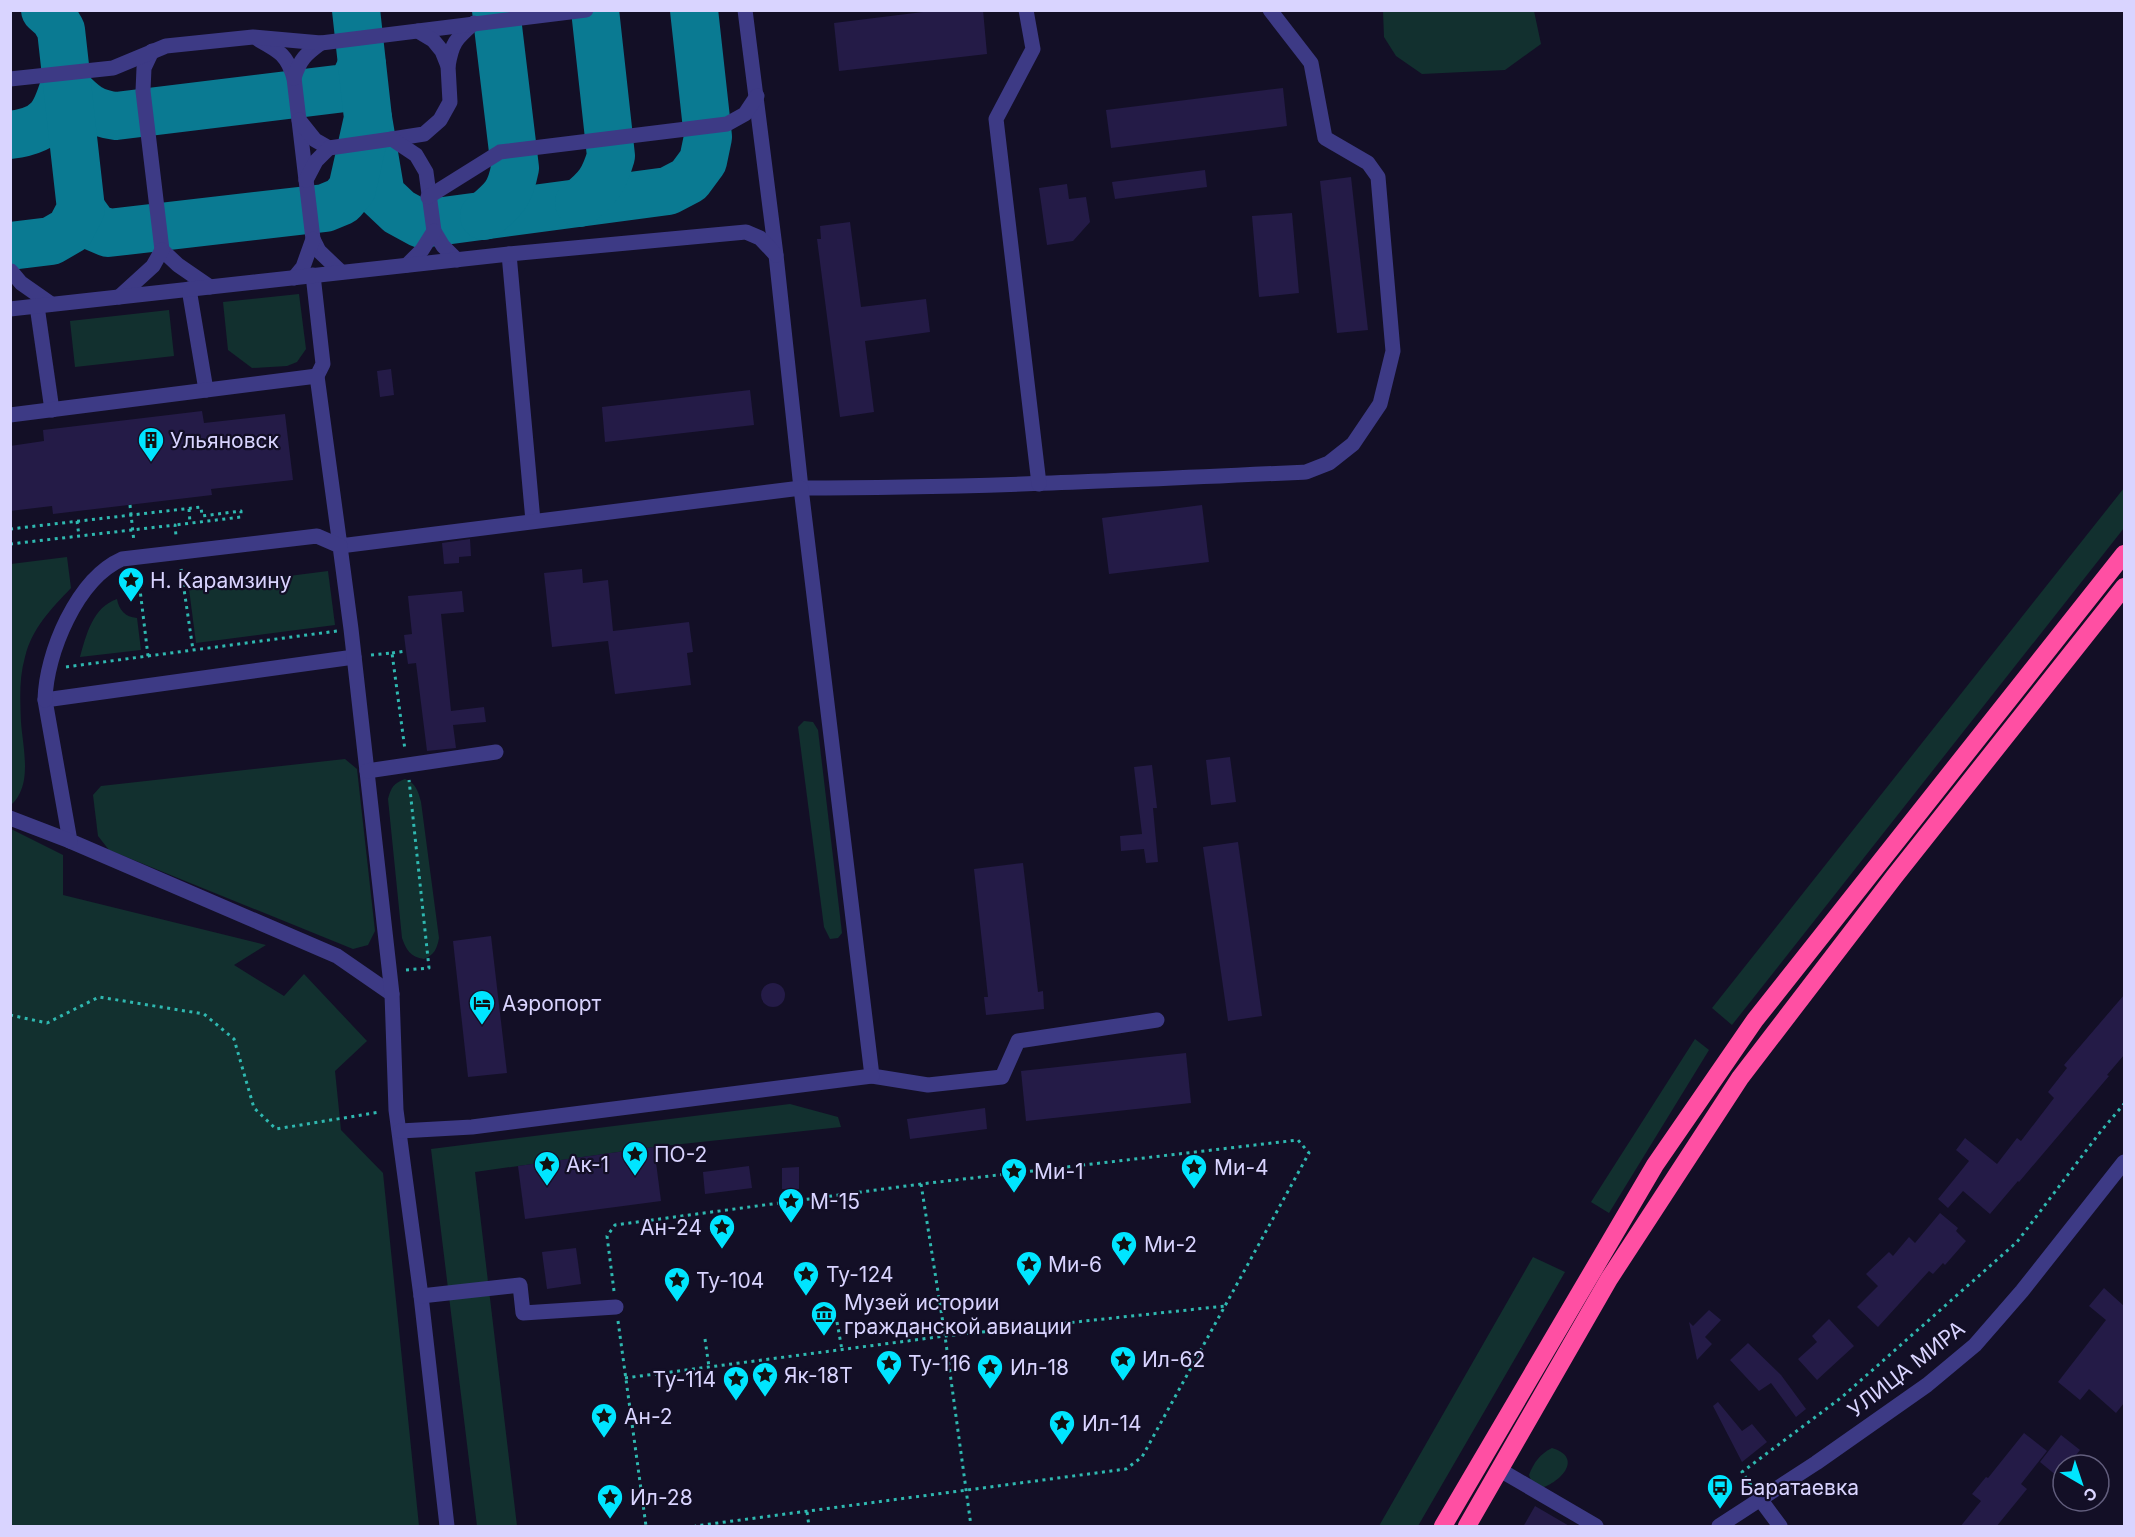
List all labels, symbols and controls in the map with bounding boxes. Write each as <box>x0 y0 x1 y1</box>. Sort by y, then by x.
building icon: Ульяновск <box>136 425 166 463</box>
place label: Ульяновск <box>170 428 280 453</box>
place icon: Н. Карамзину <box>116 565 146 603</box>
place label: Н. Карамзину <box>150 568 292 593</box>
hotel icon: Аэропорт <box>467 988 497 1026</box>
place label: Аэропорт <box>502 991 602 1016</box>
place icon: ПО-2 <box>620 1139 650 1177</box>
place label: ПО-2 <box>654 1142 707 1167</box>
place icon: Ак-1 <box>532 1149 562 1187</box>
place label: Ак-1 <box>566 1152 609 1177</box>
place icon: Ми-4 <box>1179 1152 1209 1190</box>
place label: Ми-4 <box>1214 1155 1269 1180</box>
place icon: Ми-1 <box>999 1156 1029 1194</box>
place label: Ми-1 <box>1034 1159 1084 1184</box>
place icon: М-15 <box>776 1186 806 1224</box>
place label: М-15 <box>810 1189 860 1214</box>
place icon: Ан-24 <box>707 1212 737 1250</box>
place label: Ан-24 <box>640 1215 702 1240</box>
place icon: Ми-2 <box>1109 1229 1139 1267</box>
place label: Ми-2 <box>1144 1232 1197 1257</box>
place icon: Ми-6 <box>1014 1249 1044 1287</box>
place label: Ми-6 <box>1048 1252 1102 1277</box>
place icon: Ту-124 <box>791 1259 821 1297</box>
place label: Ту-124 <box>826 1262 893 1287</box>
place icon: Ту-104 <box>662 1265 692 1303</box>
place label: Ту-104 <box>696 1268 764 1293</box>
place label: Музей истории гражданской авиации <box>844 1290 1072 1339</box>
museum icon: Музей истории гражданской авиации <box>809 1299 839 1337</box>
street label: УЛИЦА МИРА <box>1843 1316 1969 1422</box>
place icon: Ил-62 <box>1108 1344 1138 1382</box>
place label: Ил-62 <box>1142 1347 1205 1372</box>
place icon: Ту-116 <box>874 1348 904 1386</box>
place label: Ту-116 <box>908 1351 971 1376</box>
place icon: Ил-18 <box>975 1352 1005 1390</box>
place label: Ил-18 <box>1010 1355 1069 1380</box>
place icon: Як-18Т <box>750 1360 780 1398</box>
place label: Як-18Т <box>784 1363 853 1388</box>
place icon: Ту-114 <box>721 1364 751 1402</box>
place label: Ту-114 <box>652 1367 716 1392</box>
place icon: Ан-2 <box>589 1401 619 1439</box>
place label: Ан-2 <box>624 1404 673 1429</box>
place icon: Ил-14 <box>1047 1408 1077 1446</box>
place label: Ил-14 <box>1082 1411 1142 1436</box>
north arrow <box>2051 1453 2111 1513</box>
bus stop icon: Баратаевка <box>1705 1472 1735 1510</box>
place label: Баратаевка <box>1740 1475 1859 1500</box>
place icon: Ил-28 <box>595 1482 625 1520</box>
text: С <box>2079 1483 2101 1506</box>
place label: Ил-28 <box>630 1485 693 1510</box>

